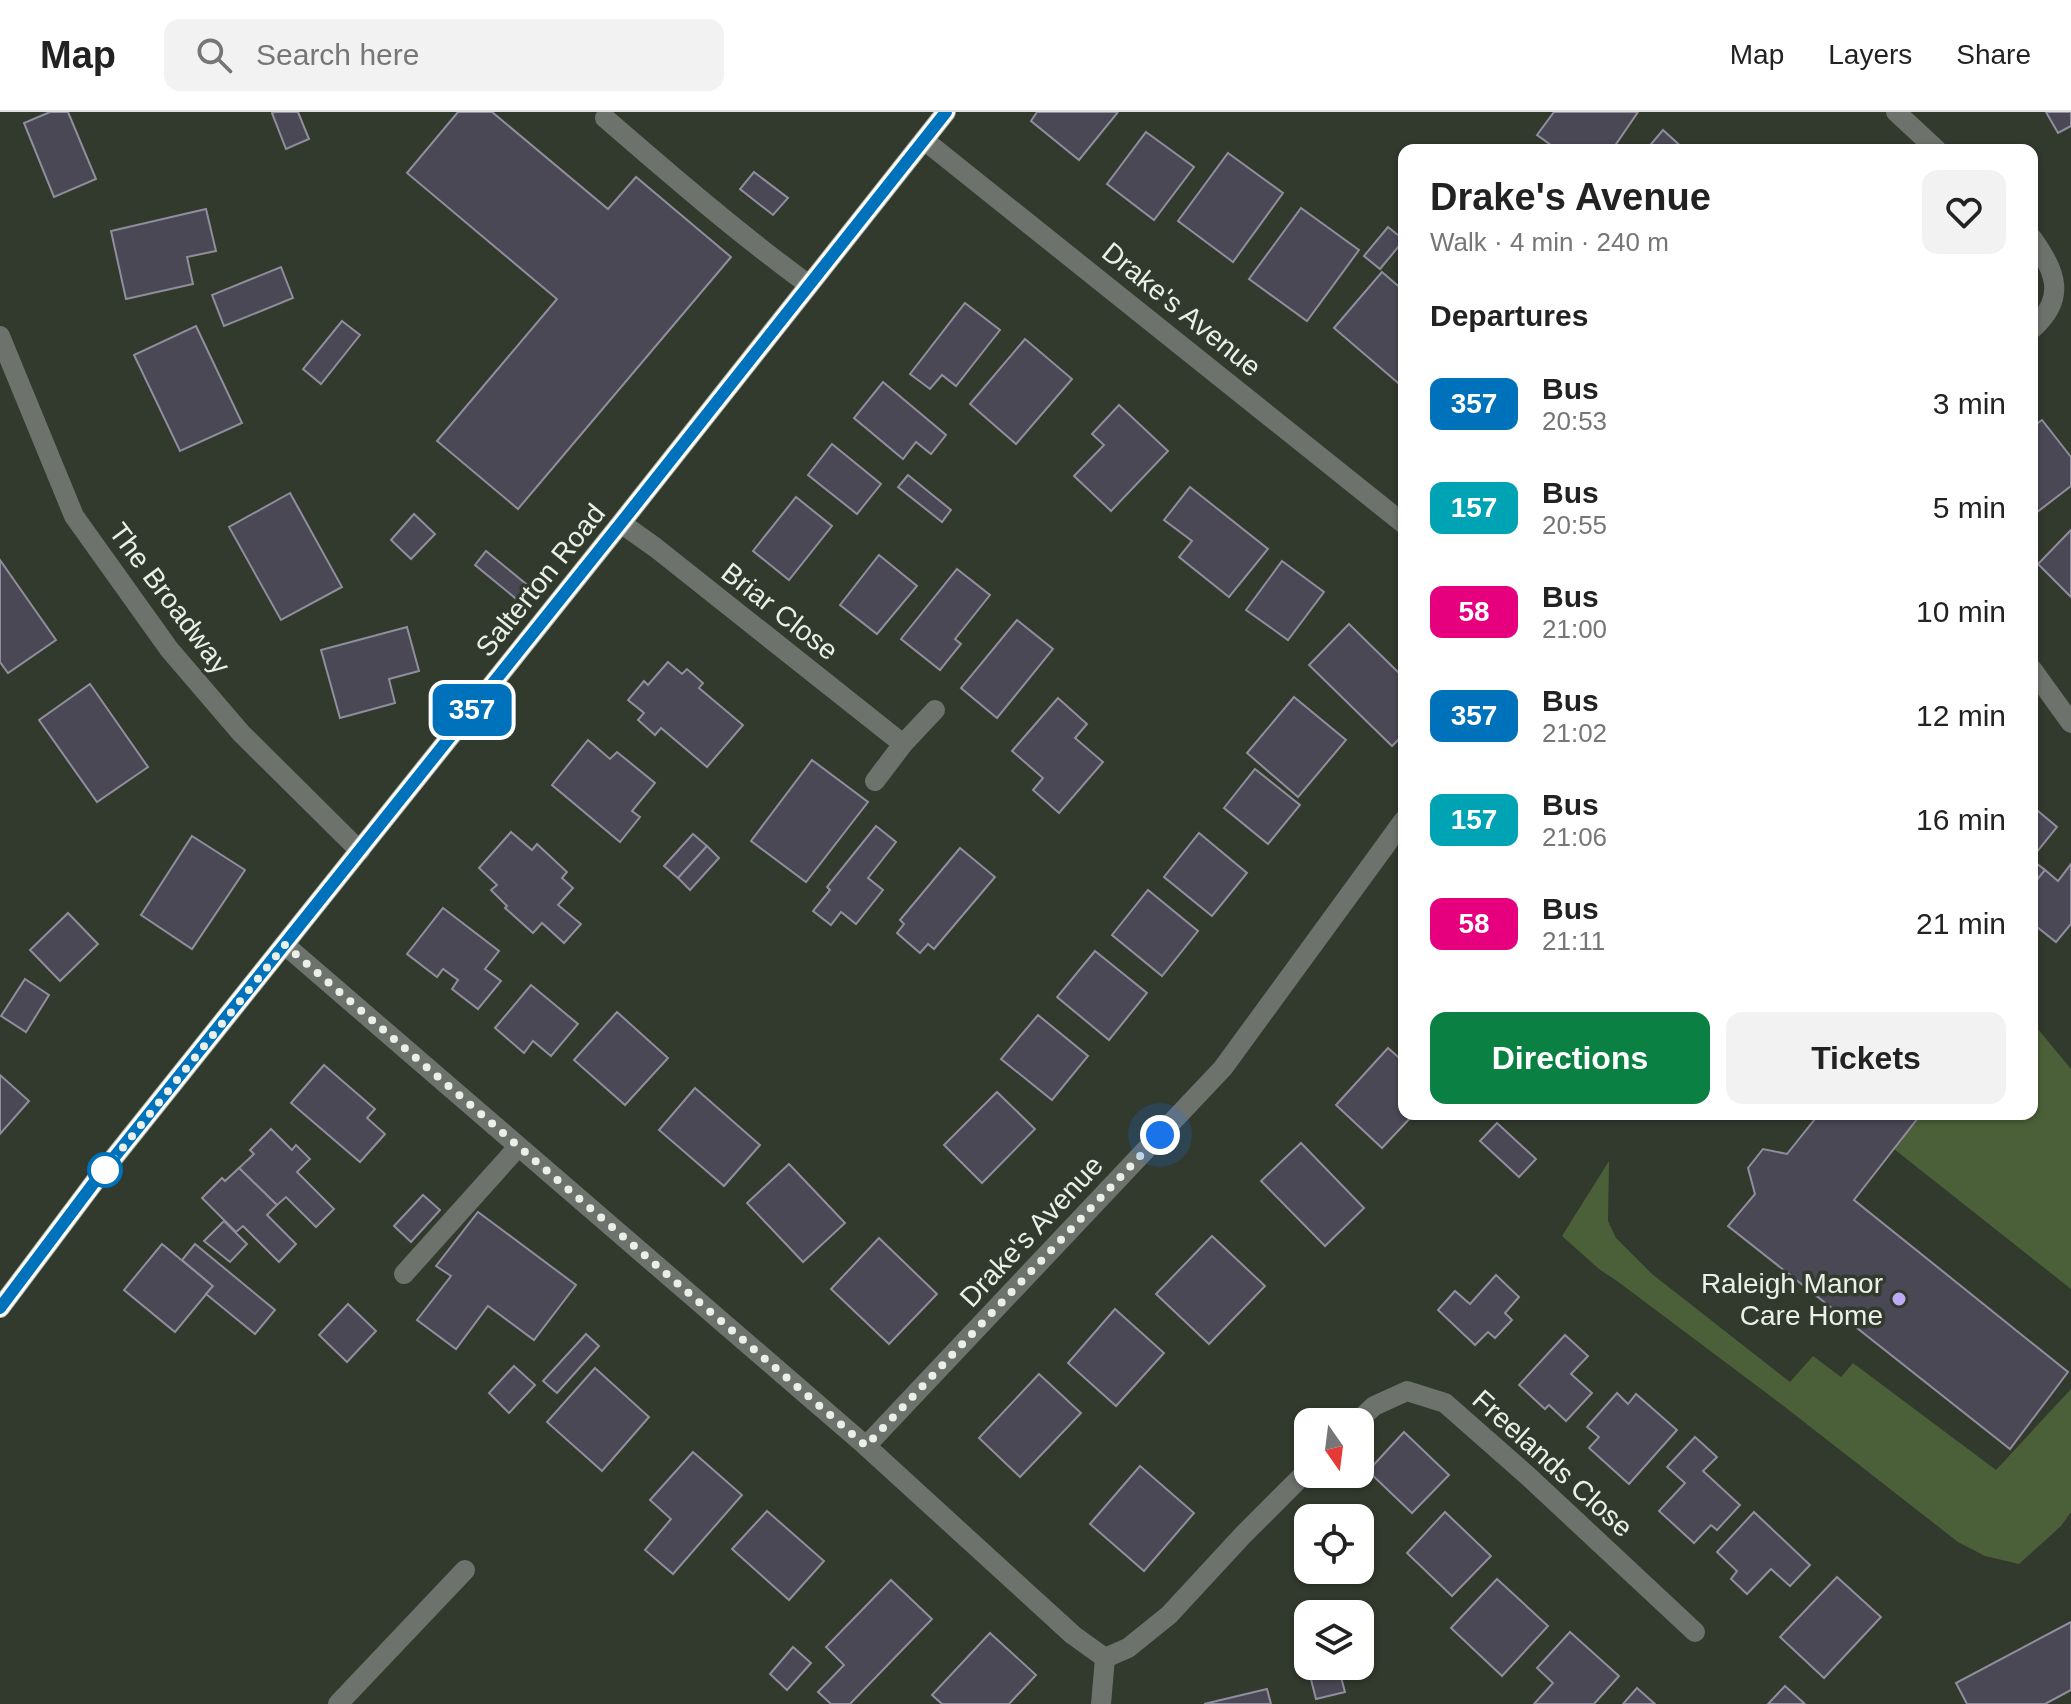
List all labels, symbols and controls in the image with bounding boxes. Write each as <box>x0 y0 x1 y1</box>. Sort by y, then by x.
search box <box>164 19 724 91</box>
icon: search <box>192 33 236 77</box>
text: Map <box>40 34 116 76</box>
text: Search here <box>256 38 419 71</box>
text: Map <box>1730 39 1784 70</box>
text: Layers <box>1828 39 1912 70</box>
text: Share <box>1956 39 2031 70</box>
button: heart <box>1922 170 2006 254</box>
text: Drake's Avenue <box>1430 176 1711 218</box>
text: Walk · 4 min · 240 m <box>1430 227 1669 257</box>
street label: Drake's Avenue <box>1096 236 1267 383</box>
text: Departures <box>1430 299 1588 332</box>
text: Bus <box>1542 372 1599 405</box>
text: 3 min <box>1933 387 2006 420</box>
text: 357 <box>1451 388 1497 419</box>
text: 20:53 <box>1542 406 1607 436</box>
text: Bus <box>1542 476 1599 509</box>
text: 5 min <box>1933 491 2006 524</box>
text: 157 <box>1451 492 1497 523</box>
street label: Salterton Road <box>470 498 611 663</box>
text: 20:55 <box>1542 510 1607 540</box>
street label: The Broadway <box>103 517 236 680</box>
street label: Briar Close <box>716 557 844 666</box>
text: Bus <box>1542 580 1599 613</box>
text: 10 min <box>1916 595 2006 628</box>
text: 58 <box>1458 596 1490 627</box>
text: 21:00 <box>1542 614 1607 644</box>
line badge: 357 <box>426 684 518 736</box>
text: Bus <box>1542 684 1599 717</box>
text: 357 <box>449 694 495 725</box>
text: 12 min <box>1916 699 2006 732</box>
text: 357 <box>1451 700 1497 731</box>
text: 21:02 <box>1542 718 1607 748</box>
text: Bus <box>1542 788 1599 821</box>
text: 16 min <box>1916 803 2006 836</box>
text: 157 <box>1451 804 1497 835</box>
text: 21:06 <box>1542 822 1607 852</box>
text: Bus <box>1542 892 1599 925</box>
text: 21 min <box>1916 907 2006 940</box>
text: 58 <box>1458 908 1490 939</box>
text: 21:11 <box>1542 926 1605 956</box>
button: Directions <box>1430 1012 1710 1104</box>
button: Tickets <box>1726 1012 2006 1104</box>
your location <box>1140 1115 1180 1155</box>
street label: Drake's Avenue <box>954 1150 1109 1313</box>
unlabelled marker <box>88 1153 122 1187</box>
place label: Raleigh Manor Care Home <box>1701 1268 1883 1331</box>
marker: Raleigh Manor Care Home <box>1890 1290 1908 1308</box>
street label: Freelands Close <box>1467 1384 1639 1543</box>
north arrow <box>1294 1408 1374 1488</box>
map controls <box>1294 1408 1374 1680</box>
button: locate <box>1294 1504 1374 1584</box>
button: layers <box>1294 1600 1374 1680</box>

